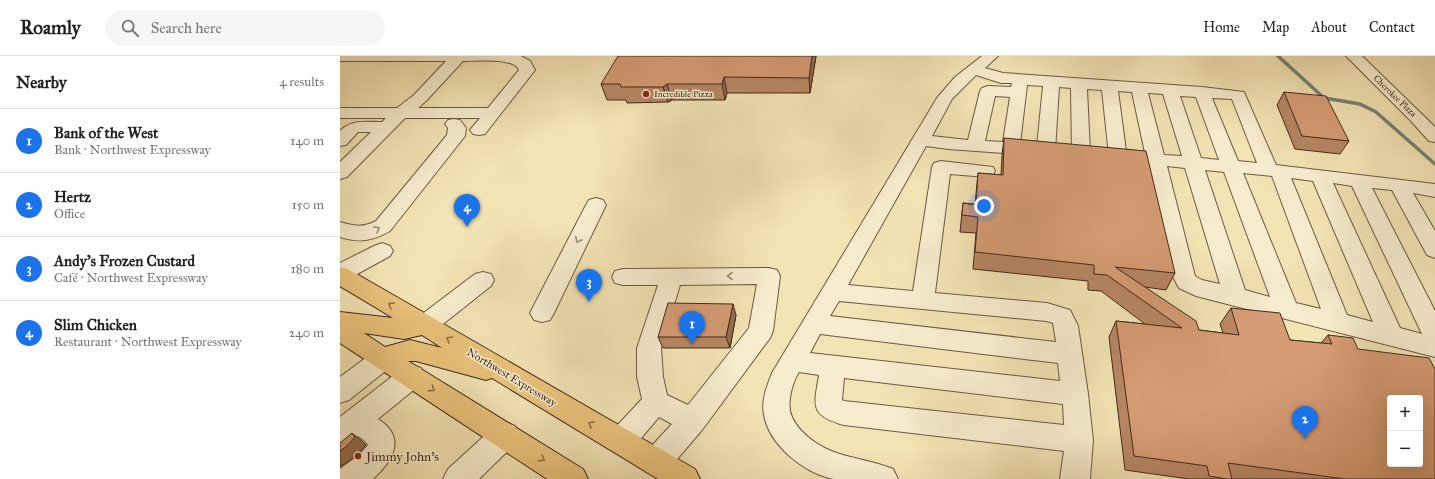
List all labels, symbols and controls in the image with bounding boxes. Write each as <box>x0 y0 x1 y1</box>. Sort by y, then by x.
search box <box>105 10 385 46</box>
text: Roamly <box>20 16 81 39</box>
icon: search <box>119 17 141 39</box>
text: Search here <box>151 19 222 37</box>
text: Home <box>1203 19 1240 36</box>
text: Map <box>1262 19 1289 36</box>
text: About <box>1311 19 1347 36</box>
text: Contact <box>1369 19 1415 36</box>
text: Nearby <box>16 72 67 93</box>
street label: Cherokee Plaza <box>1372 72 1419 119</box>
text: 4 results <box>279 74 324 90</box>
place label: Incredible Pizza <box>654 88 713 99</box>
marker: Incredible Pizza <box>641 89 651 99</box>
text: Bank of the West <box>54 124 158 142</box>
text: 1 <box>26 133 32 149</box>
text: 140 m <box>290 133 324 149</box>
text: Bank · Northwest Expressway <box>54 142 211 158</box>
text: Hertz <box>54 188 91 206</box>
pin: 4 <box>454 194 480 227</box>
your location <box>974 196 994 216</box>
text: 2 <box>26 197 32 213</box>
text: 150 m <box>292 197 324 213</box>
text: Office <box>54 206 85 222</box>
one-way arrow <box>373 226 380 234</box>
one-way arrow <box>575 236 583 244</box>
text: Andy's Frozen Custard <box>54 252 195 270</box>
text: 3 <box>26 261 32 277</box>
text: 180 m <box>291 261 324 277</box>
pin: 3 <box>576 269 602 302</box>
text: Café · Northwest Expressway <box>54 270 208 286</box>
one-way arrow <box>727 272 733 280</box>
one-way arrow <box>388 302 395 309</box>
pin: 1 <box>679 311 705 344</box>
text: Slim Chicken <box>54 316 137 334</box>
text: 4 <box>25 325 33 341</box>
text: 240 m <box>289 325 324 341</box>
text: Restaurant · Northwest Expressway <box>54 334 242 350</box>
one-way arrow <box>446 337 453 344</box>
street label: Northwest Expressway <box>464 345 560 410</box>
one-way arrow <box>428 384 435 392</box>
map controls <box>1387 395 1423 467</box>
button: + <box>1387 395 1423 431</box>
pin: 2 <box>1292 406 1318 439</box>
one-way arrow <box>588 421 595 429</box>
button: − <box>1387 431 1423 467</box>
place label: Jimmy John's <box>364 449 439 465</box>
marker: Jimmy John's <box>353 451 363 461</box>
one-way arrow <box>538 454 545 462</box>

